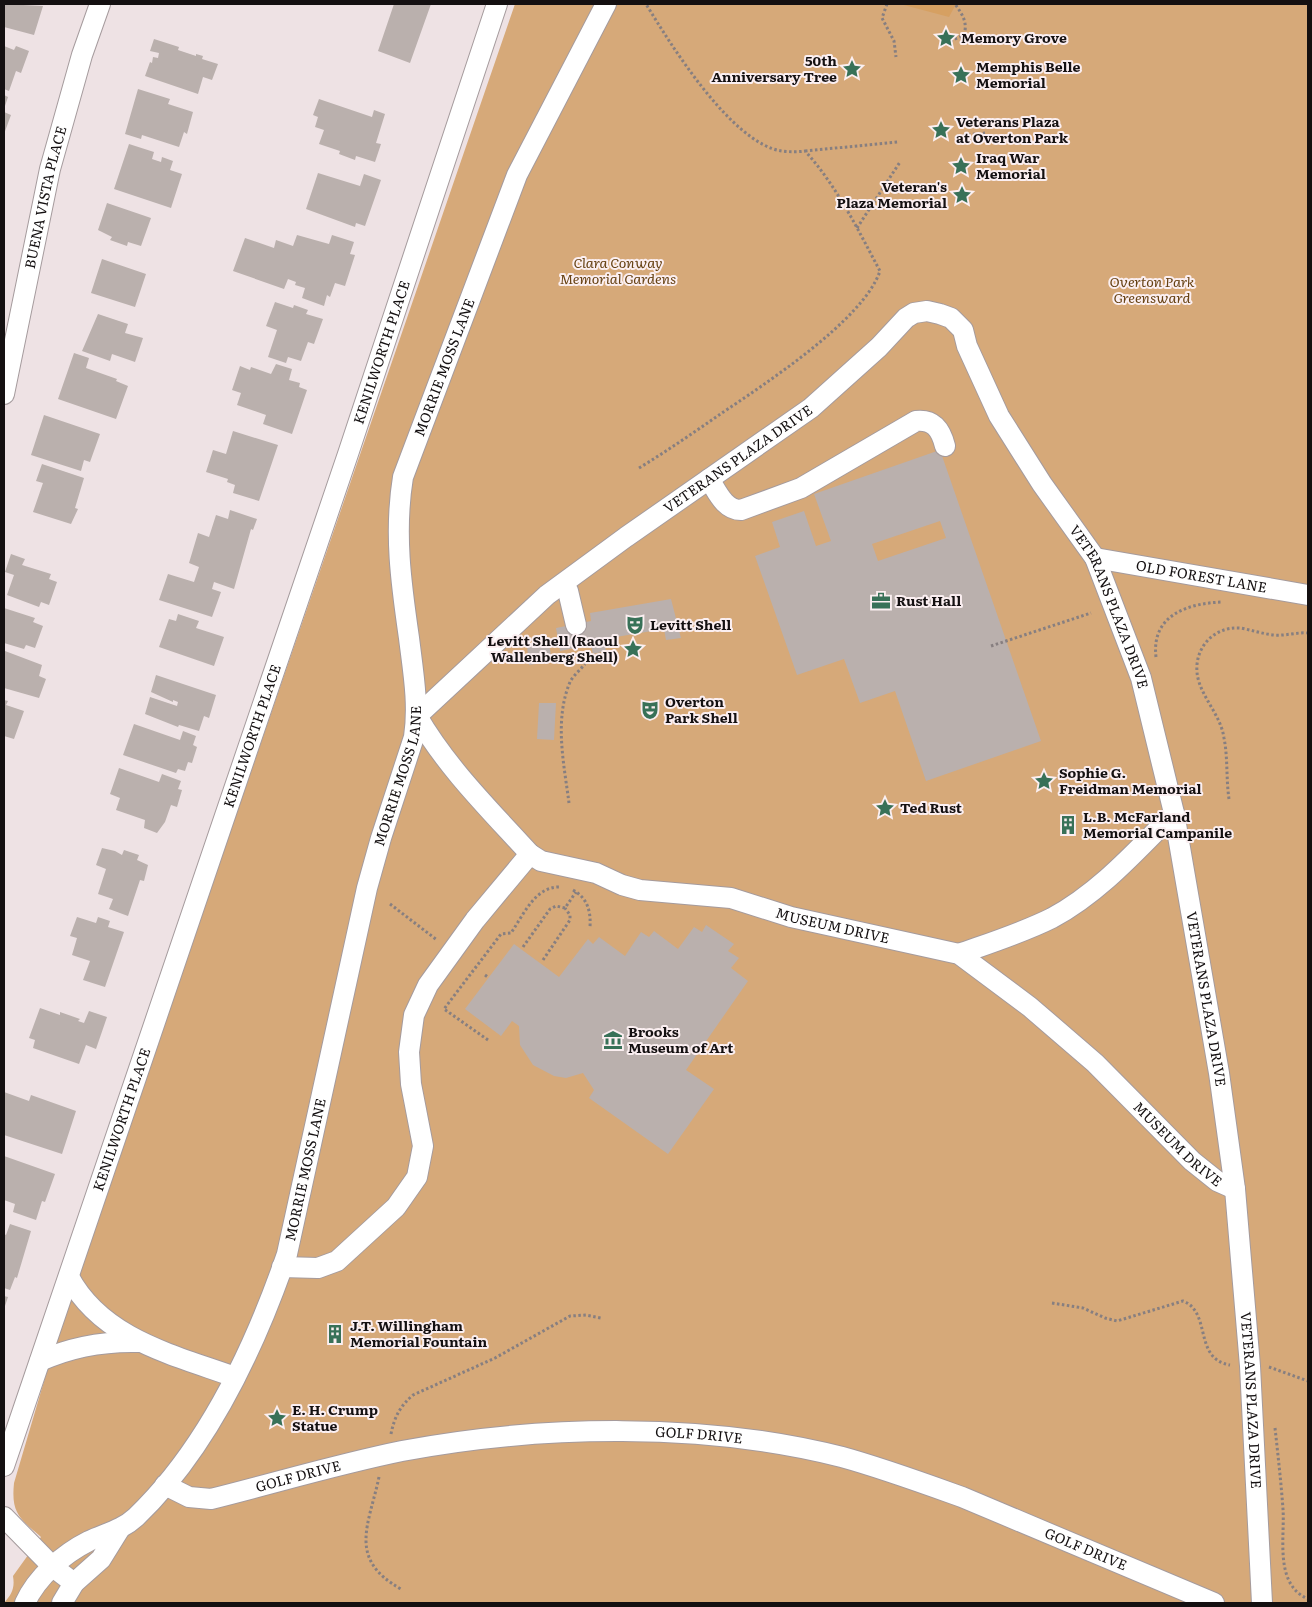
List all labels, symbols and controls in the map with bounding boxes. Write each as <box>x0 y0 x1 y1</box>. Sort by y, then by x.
place icon: Memory Grove <box>935 27 957 49</box>
place label: Memory Grove <box>961 27 1067 47</box>
place label: 50th Anniversary Tree <box>711 50 837 86</box>
place label: Memphis Belle Memorial <box>976 56 1081 92</box>
place icon: 50th Anniversary Tree <box>841 58 863 80</box>
place icon: Memphis Belle Memorial <box>950 64 972 86</box>
place label: Veterans Plaza at Overton Park <box>956 111 1069 147</box>
place icon: Veterans Plaza at Overton Park <box>930 119 952 141</box>
street label: BUENA VISTA PLACE <box>19 123 71 270</box>
place label: Iraq War Memorial <box>976 147 1046 183</box>
place icon: Iraq War Memorial <box>950 155 972 177</box>
place label: Veteran's Plaza Memorial <box>837 176 947 212</box>
place icon: Veteran's Plaza Memorial <box>951 184 973 206</box>
park label: Clara Conway Memorial Gardens <box>560 252 676 288</box>
park label: Overton Park Greensward <box>1109 271 1195 307</box>
street label: KENILWORTH PLACE <box>348 277 414 426</box>
street label: MORRIE MOSS LANE <box>408 295 479 439</box>
street label: VETERANS PLAZA DRIVE <box>659 399 816 517</box>
street label: VETERANS PLAZA DRIVE <box>1065 520 1154 690</box>
street label: OLD FOREST LANE <box>1135 554 1269 597</box>
office icon: Rust Hall <box>870 590 892 612</box>
place label: Rust Hall <box>896 590 961 610</box>
theatre icon: Levitt Shell <box>624 614 646 636</box>
place label: Levitt Shell <box>650 614 731 634</box>
place label: Levitt Shell (Raoul Wallenberg Shell) <box>487 630 618 666</box>
place icon: Levitt Shell (Raoul Wallenberg Shell) <box>622 638 644 660</box>
street label: KENILWORTH PLACE <box>218 661 285 810</box>
place label: Overton Park Shell <box>665 691 738 727</box>
theatre icon: Overton Park Shell <box>639 699 661 721</box>
street label: MORRIE MOSS LANE <box>368 706 425 848</box>
place label: Sophie G. Freidman Memorial <box>1059 762 1202 798</box>
place icon: Sophie G. Freidman Memorial <box>1033 770 1055 792</box>
place icon: Ted Rust <box>874 797 896 819</box>
place label: Ted Rust <box>900 797 963 817</box>
place label: L.B. McFarland Memorial Campanile <box>1083 806 1232 842</box>
building icon: L.B. McFarland Memorial Campanile <box>1057 814 1079 836</box>
street label: MUSEUM DRIVE <box>773 902 891 947</box>
street label: VETERANS PLAZA DRIVE <box>1182 910 1232 1088</box>
place label: Brooks Museum of Art <box>628 1021 734 1057</box>
museum icon: Brooks Museum of Art <box>602 1029 624 1051</box>
street label: KENILWORTH PLACE <box>87 1045 155 1194</box>
street label: MORRIE MOSS LANE <box>279 1096 330 1243</box>
street label: MUSEUM DRIVE <box>1129 1096 1227 1191</box>
street label: VETERANS PLAZA DRIVE <box>1236 1311 1267 1489</box>
place label: J.T. Willingham Memorial Fountain <box>350 1315 488 1351</box>
building icon: J.T. Willingham Memorial Fountain <box>324 1323 346 1345</box>
place label: E. H. Crump Statue <box>292 1399 378 1435</box>
place icon: E. H. Crump Statue <box>266 1407 288 1429</box>
street label: GOLF DRIVE <box>655 1421 744 1447</box>
street label: GOLF DRIVE <box>253 1454 343 1496</box>
street label: GOLF DRIVE <box>1042 1522 1130 1574</box>

